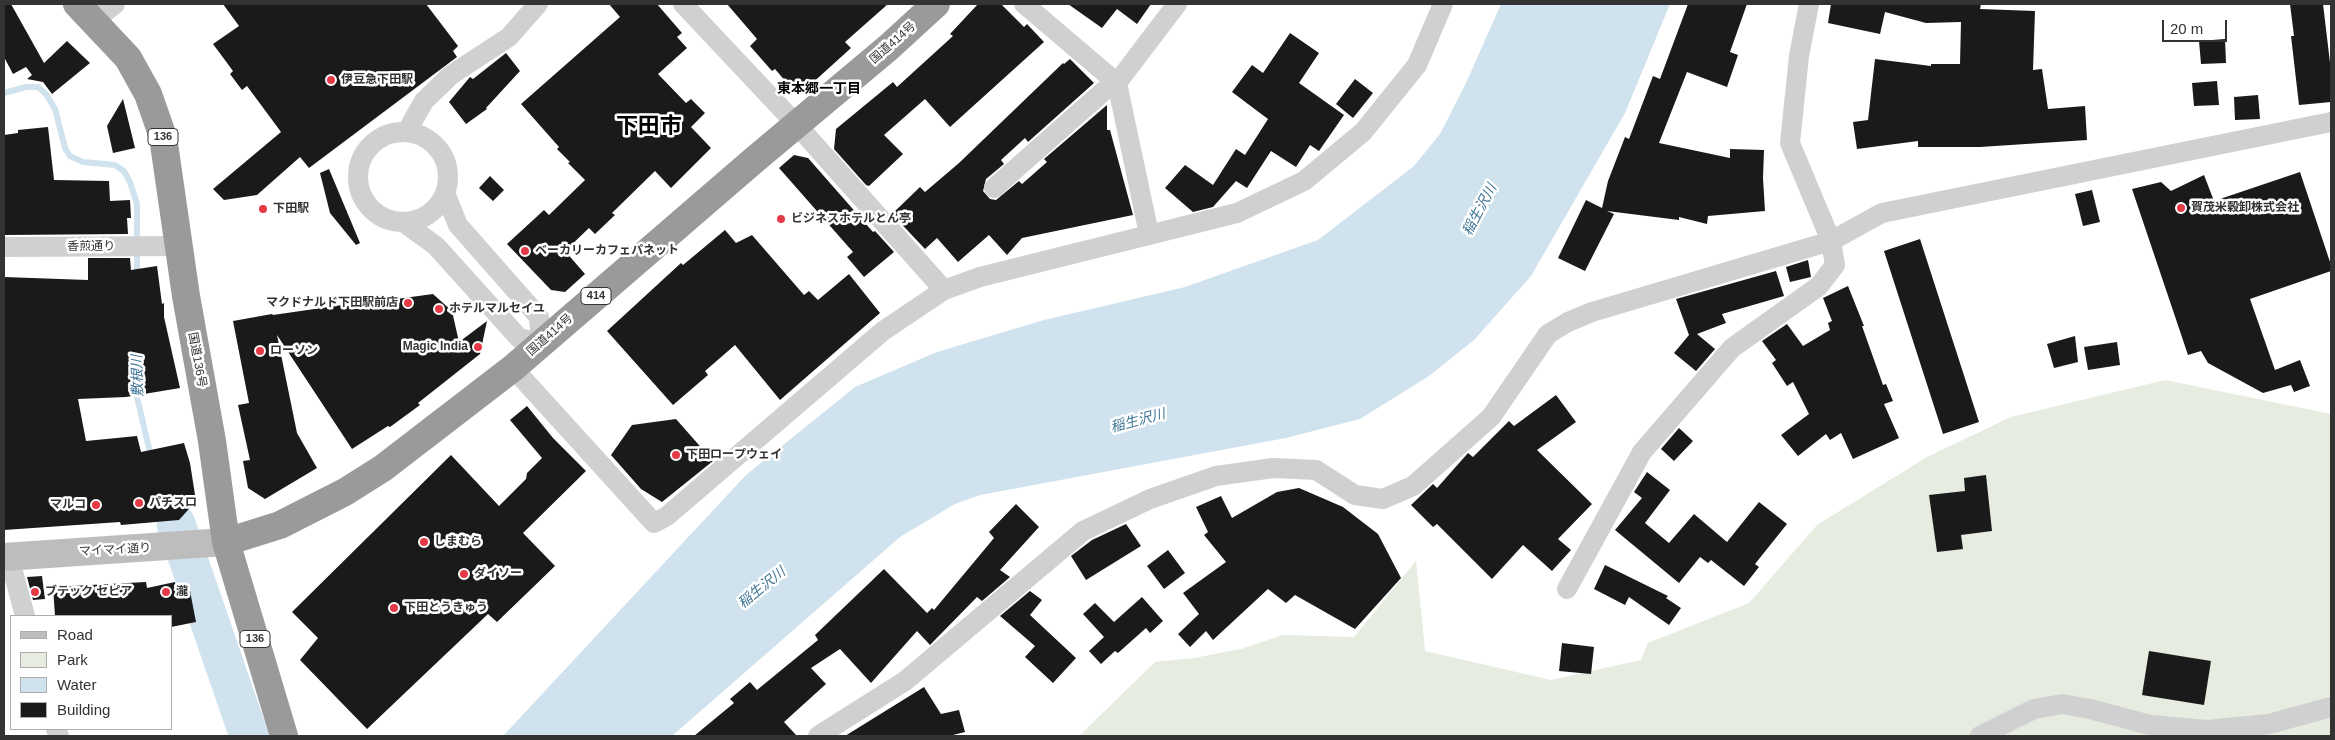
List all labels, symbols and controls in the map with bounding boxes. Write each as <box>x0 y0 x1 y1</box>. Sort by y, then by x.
scale bar <box>2165 10 2230 42</box>
street label: 国道414号 <box>867 19 919 67</box>
text: 20 m <box>2170 20 2203 37</box>
place label: 伊豆急下田駅 <box>341 73 413 87</box>
marker: 伊豆急下田駅 <box>325 74 337 86</box>
district label: 東本郷一丁目 <box>777 81 861 97</box>
district label: 下田市 <box>616 114 682 140</box>
road number: 136 <box>148 128 178 146</box>
water label: 稲生沢川 <box>1459 181 1501 239</box>
place label: 賀茂米穀卸株式会社 <box>2191 201 2299 215</box>
place label: 下田駅 <box>273 202 309 216</box>
marker: 賀茂米穀卸株式会社 <box>2175 202 2187 214</box>
marker: 下田駅 <box>257 203 269 215</box>
place label: ビジネスホテルとん亭 <box>791 212 911 226</box>
marker: ビジネスホテルとん亭 <box>775 213 787 225</box>
street label: 香煎通り <box>67 240 115 254</box>
place label: ベーカリーカフェパネット <box>535 244 679 258</box>
marker: ベーカリーカフェパネット <box>519 245 531 257</box>
road number: 414 <box>581 288 611 304</box>
place label: マクドナルド下田駅前店 <box>266 296 398 310</box>
marker: マクドナルド下田駅前店 <box>402 297 414 309</box>
place label: ホテルマルセイユ <box>449 302 545 316</box>
marker: ホテルマルセイユ <box>433 303 445 315</box>
street label: 国道414号 <box>524 311 576 359</box>
street label: 国道136号 <box>185 331 209 389</box>
place label: Magic India <box>403 340 468 354</box>
marker: Magic India <box>472 341 484 353</box>
place label: ローソン <box>270 344 318 358</box>
marker: ローソン <box>254 345 266 357</box>
water label: 敷根川 <box>129 355 147 397</box>
water label: 稲生沢川 <box>1109 406 1167 436</box>
place label: 下田ロープウェイ <box>686 448 782 462</box>
marker: 下田ロープウェイ <box>670 449 682 461</box>
place label: パチスロ <box>149 496 197 510</box>
marker: パチスロ <box>133 497 145 509</box>
place label: マルコ <box>50 498 86 512</box>
marker: マルコ <box>90 499 102 511</box>
place label: しまむら <box>434 535 482 549</box>
marker: しまむら <box>418 536 430 548</box>
street label: マイマイ通り <box>79 541 151 559</box>
water label: 稲生沢川 <box>735 564 789 612</box>
place label: ダイソー <box>474 567 522 581</box>
marker: ダイソー <box>458 568 470 580</box>
place label: ブテック セピア <box>45 585 132 599</box>
place label: 瀧 <box>176 585 188 599</box>
marker: ブテック セピア <box>29 586 41 598</box>
marker: 瀧 <box>160 586 172 598</box>
place label: 下田とうきゅう <box>404 601 488 615</box>
marker: 下田とうきゅう <box>388 602 400 614</box>
legend <box>10 615 172 730</box>
text: Road <box>57 626 93 643</box>
road number: 136 <box>240 630 270 648</box>
text: Park <box>57 651 88 668</box>
text: Water <box>57 676 96 693</box>
text: Building <box>57 701 110 718</box>

